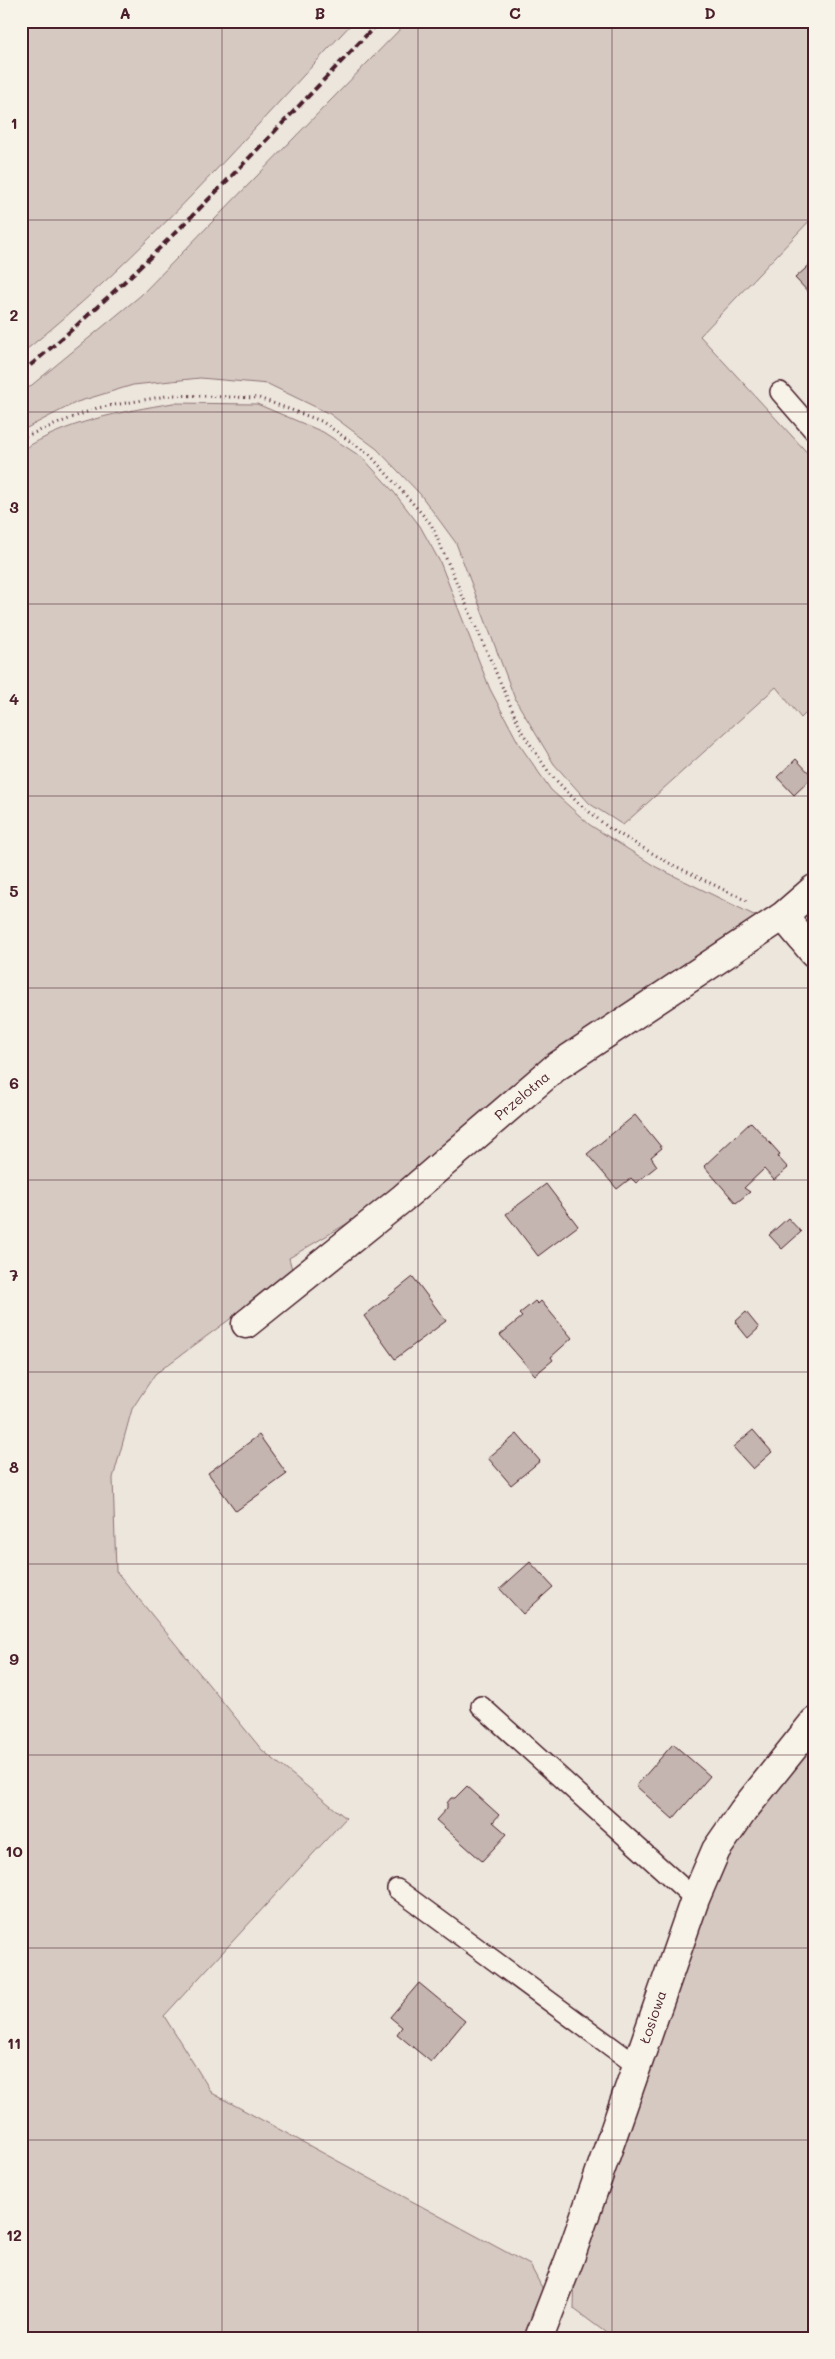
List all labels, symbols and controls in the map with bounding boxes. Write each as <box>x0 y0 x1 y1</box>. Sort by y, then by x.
text: A <box>119 2 131 23</box>
text: B <box>315 2 325 23</box>
text: C <box>509 2 521 23</box>
text: D <box>704 2 716 23</box>
text: 1 <box>10 112 18 133</box>
text: 2 <box>10 304 19 325</box>
text: 3 <box>9 496 19 517</box>
text: 4 <box>9 688 19 709</box>
text: 5 <box>9 880 19 901</box>
street label: Przelotna <box>490 1067 553 1124</box>
text: 6 <box>9 1072 19 1093</box>
text: 7 <box>10 1264 19 1285</box>
text: 8 <box>9 1456 19 1477</box>
text: 9 <box>9 1648 19 1669</box>
text: 10 <box>5 1840 23 1861</box>
street label: Łosiowa <box>635 1988 670 2046</box>
text: 11 <box>7 2032 21 2053</box>
text: 12 <box>6 2224 22 2245</box>

